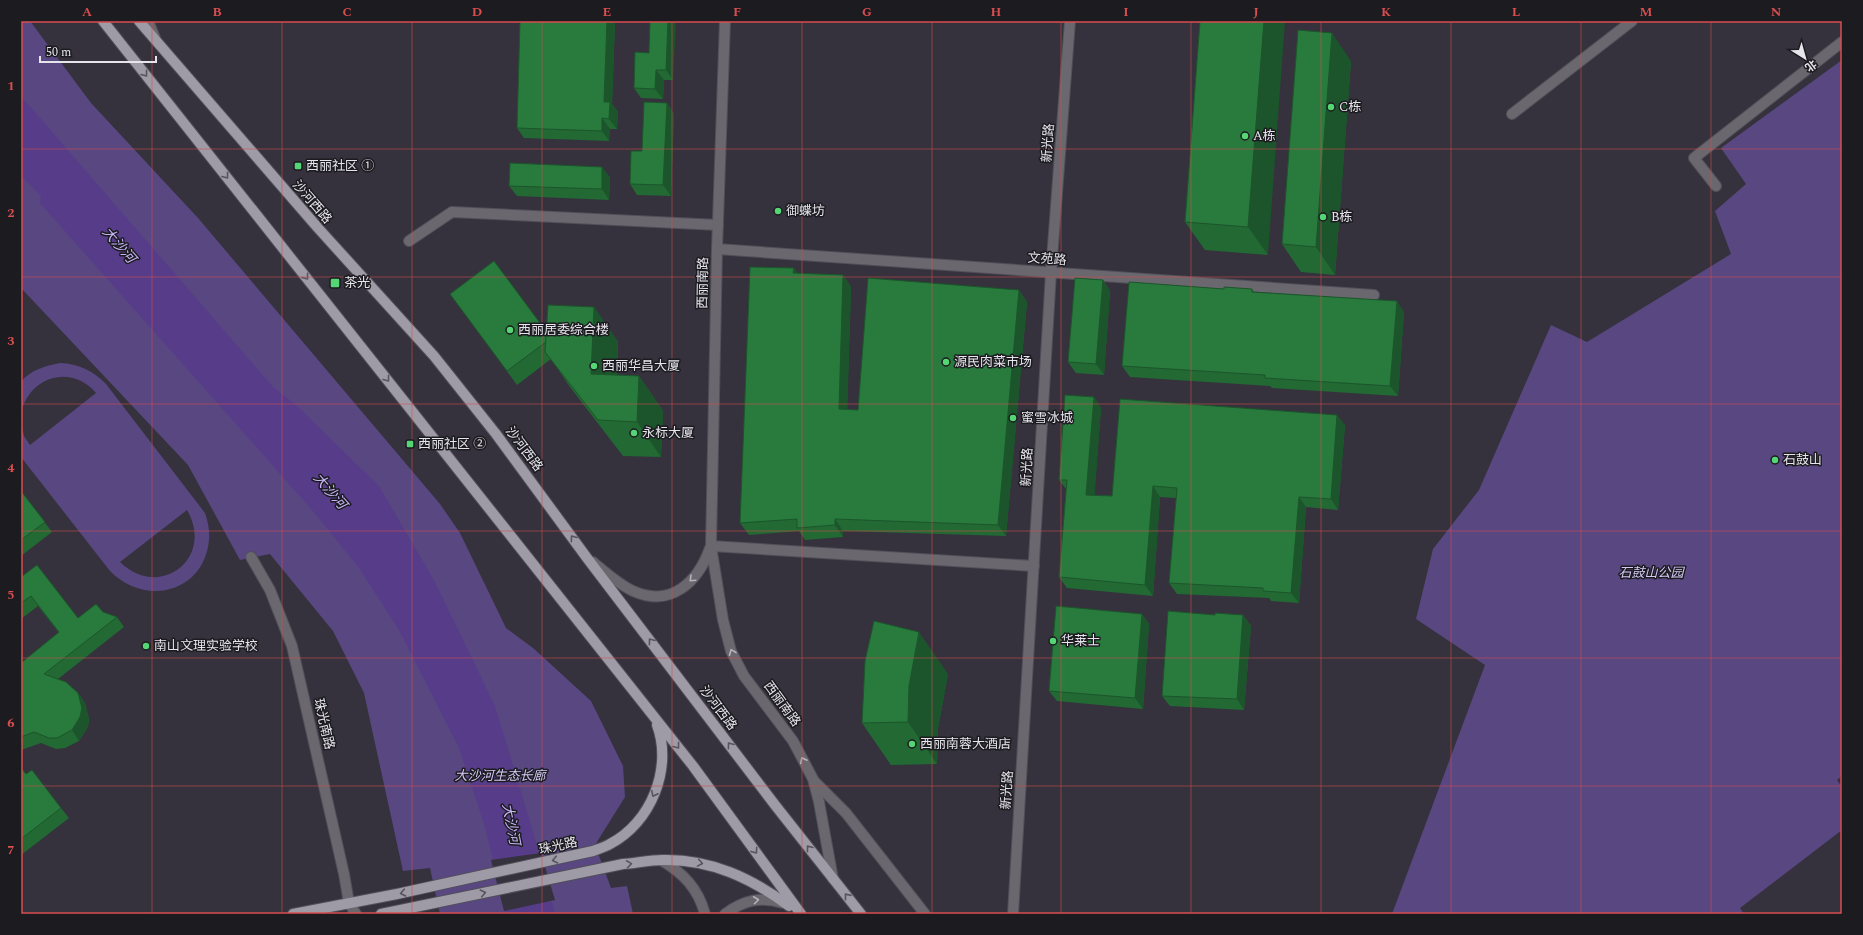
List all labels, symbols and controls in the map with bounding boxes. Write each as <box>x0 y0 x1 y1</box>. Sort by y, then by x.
text: A <box>82 2 92 22</box>
text: B <box>212 2 222 22</box>
text: C <box>342 2 352 22</box>
text: D <box>472 2 482 22</box>
text: E <box>603 2 612 22</box>
text: F <box>733 2 741 22</box>
text: G <box>862 2 872 22</box>
text: H <box>991 2 1002 22</box>
text: I <box>1123 2 1129 22</box>
text: J <box>1253 2 1259 22</box>
text: K <box>1381 2 1391 22</box>
text: L <box>1512 2 1520 22</box>
text: M <box>1640 2 1653 22</box>
text: N <box>1771 2 1782 22</box>
scale bar <box>40 38 156 64</box>
north arrow <box>1785 38 1825 78</box>
text: 50 m <box>46 43 71 62</box>
text: 北 <box>1801 55 1820 76</box>
one-way arrow <box>140 69 147 76</box>
text: 1 <box>7 76 15 96</box>
place label: C栋 <box>1339 97 1361 117</box>
marker: C栋 <box>1326 102 1336 112</box>
street label: 新光路 <box>1037 123 1059 163</box>
place label: A栋 <box>1253 126 1276 146</box>
marker: A栋 <box>1240 131 1250 141</box>
place label: 西丽社区 ① <box>306 156 374 176</box>
marker: 西丽社区 ① <box>293 161 303 171</box>
one-way arrow <box>221 171 228 178</box>
street label: 沙河西路 <box>287 176 337 228</box>
place label: 御蝶坊 <box>786 201 825 221</box>
text: 2 <box>7 203 15 223</box>
marker: 御蝶坊 <box>773 206 783 216</box>
place label: B栋 <box>1331 207 1353 227</box>
marker: B栋 <box>1318 212 1328 222</box>
water label: 大沙河 <box>97 222 143 270</box>
street label: 文苑路 <box>1027 248 1067 270</box>
street label: 西丽南路 <box>693 257 713 309</box>
one-way arrow <box>302 273 309 280</box>
place label: 茶光 <box>344 273 370 293</box>
marker: 茶光 <box>329 277 341 289</box>
place label: 西丽居委综合楼 <box>518 320 609 340</box>
marker: 西丽居委综合楼 <box>505 325 515 335</box>
text: 3 <box>7 331 15 351</box>
place label: 源民肉菜市场 <box>954 352 1032 372</box>
place label: 西丽华昌大厦 <box>602 356 680 376</box>
marker: 源民肉菜市场 <box>941 357 951 367</box>
marker: 西丽华昌大厦 <box>589 361 599 371</box>
one-way arrow <box>382 375 389 382</box>
place label: 蜜雪冰城 <box>1021 408 1073 428</box>
marker: 蜜雪冰城 <box>1008 413 1018 423</box>
street label: 沙河西路 <box>500 422 548 476</box>
place label: 永标大厦 <box>642 423 694 443</box>
marker: 永标大厦 <box>629 428 639 438</box>
place label: 西丽社区 ② <box>418 434 486 454</box>
marker: 西丽社区 ② <box>405 439 415 449</box>
street label: 新光路 <box>1016 447 1038 487</box>
place label: 石鼓山 <box>1783 450 1822 470</box>
marker: 石鼓山 <box>1770 455 1780 465</box>
text: 4 <box>7 458 15 478</box>
water label: 大沙河 <box>308 468 354 516</box>
one-way arrow <box>570 535 577 542</box>
park label: 石鼓山公园 <box>1618 563 1685 583</box>
one-way arrow <box>689 574 697 582</box>
text: 5 <box>7 585 15 605</box>
place label: 华莱士 <box>1061 631 1100 651</box>
place label: 南山文理实验学校 <box>154 636 258 656</box>
marker: 华莱士 <box>1048 636 1058 646</box>
one-way arrow <box>649 639 656 646</box>
marker: 南山文理实验学校 <box>141 641 151 651</box>
one-way arrow <box>729 648 737 656</box>
street label: 西丽南路 <box>759 677 805 731</box>
street label: 沙河西路 <box>694 681 742 735</box>
street label: 珠光南路 <box>308 696 340 752</box>
text: 6 <box>7 713 15 733</box>
place label: 西丽南蓉大酒店 <box>920 734 1011 754</box>
marker: 西丽南蓉大酒店 <box>907 739 917 749</box>
one-way arrow <box>672 742 679 749</box>
one-way arrow <box>727 742 734 749</box>
one-way arrow <box>801 757 808 764</box>
park label: 大沙河生态长廊 <box>454 766 547 786</box>
street label: 新光路 <box>996 770 1018 810</box>
one-way arrow <box>651 789 659 797</box>
water label: 大沙河 <box>497 801 526 850</box>
street label: 珠光路 <box>537 832 579 860</box>
text: 7 <box>7 840 15 860</box>
one-way arrow <box>806 845 813 852</box>
one-way arrow <box>750 847 757 854</box>
one-way arrow <box>552 855 558 863</box>
one-way arrow <box>697 858 703 866</box>
one-way arrow <box>626 860 632 869</box>
one-way arrow <box>400 888 406 896</box>
one-way arrow <box>480 890 486 898</box>
one-way arrow <box>844 894 851 901</box>
one-way arrow <box>753 896 759 905</box>

